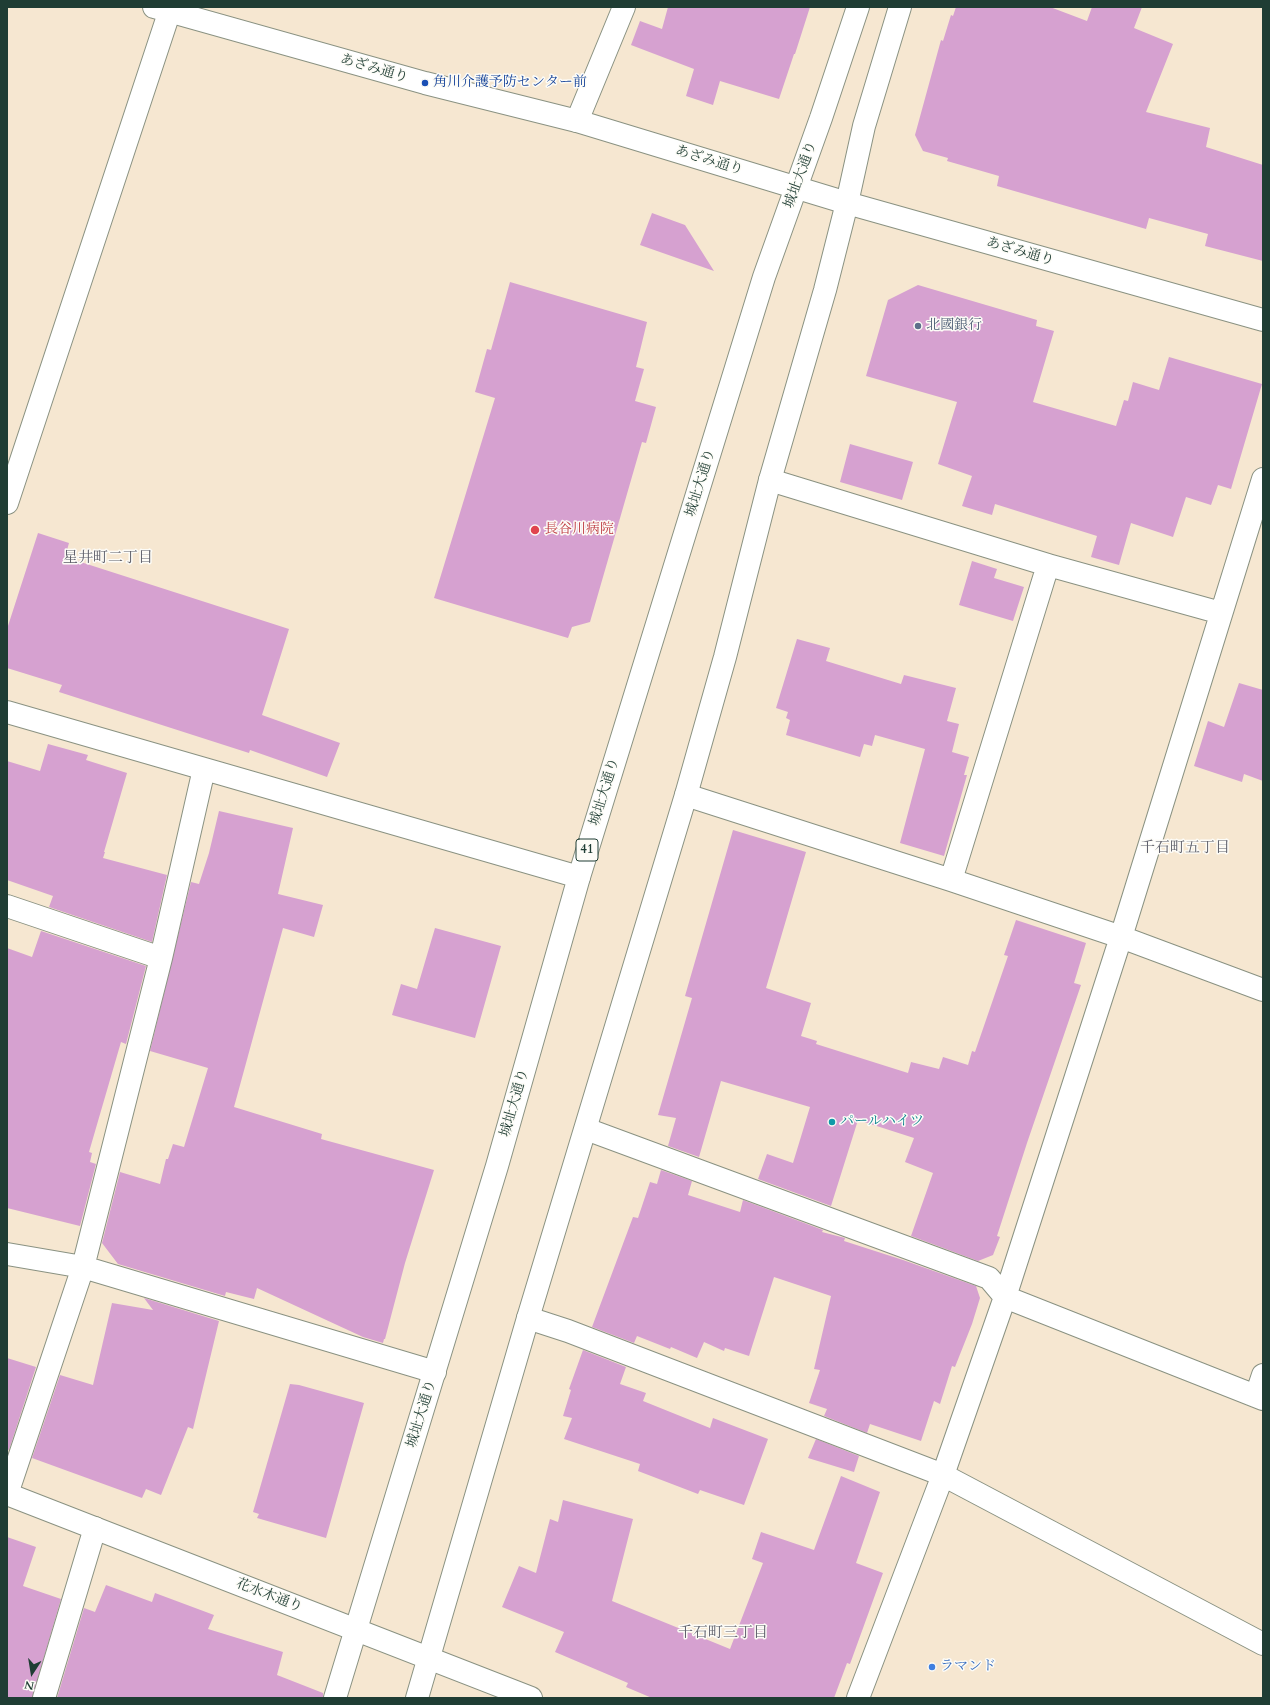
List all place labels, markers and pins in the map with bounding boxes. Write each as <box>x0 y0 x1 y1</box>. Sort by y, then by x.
place label: 角川介護予防センター前 <box>433 75 587 91</box>
marker: 角川介護予防センター前 <box>420 78 430 88</box>
place label: 北國銀行 <box>926 318 982 334</box>
marker: 北國銀行 <box>913 321 923 331</box>
place label: 長谷川病院 <box>544 522 614 538</box>
marker: 長谷川病院 <box>529 524 541 536</box>
place label: パールハイツ <box>840 1114 924 1130</box>
marker: パールハイツ <box>827 1117 837 1127</box>
place label: ラマンド <box>940 1659 996 1675</box>
marker: ラマンド <box>927 1662 937 1672</box>

